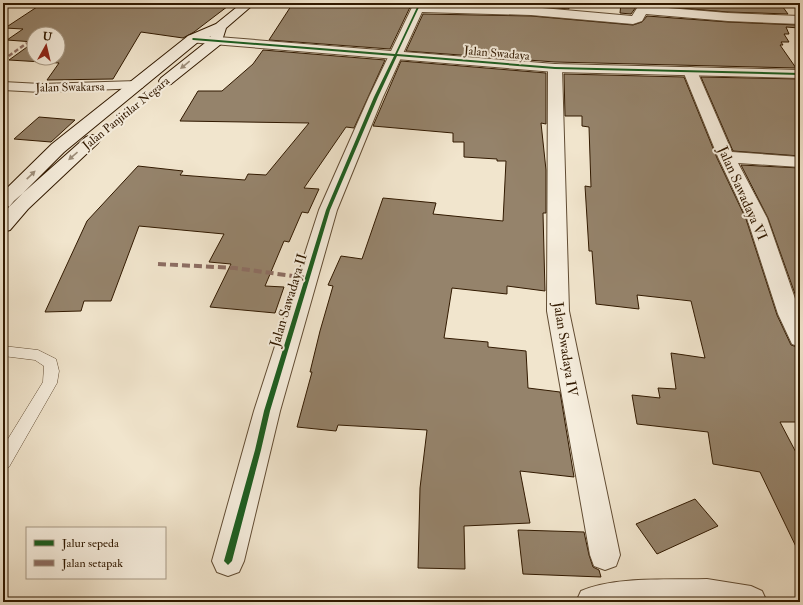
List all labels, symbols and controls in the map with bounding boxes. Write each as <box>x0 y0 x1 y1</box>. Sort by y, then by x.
north arrow <box>26 26 66 66</box>
text: U <box>42 30 54 44</box>
street label: Jalan Swadaya <box>462 43 532 64</box>
one-way arrow <box>180 61 191 70</box>
street label: Jalan Panjitilar Negara <box>79 73 174 154</box>
street label: Jalan Swakarsa <box>34 79 106 96</box>
street label: Jalan Sawadaya VI <box>713 143 771 244</box>
one-way arrow <box>69 151 78 160</box>
one-way arrow <box>26 170 36 180</box>
street label: Jalan Sawadaya II <box>266 251 312 350</box>
street label: Jalan Swadaya IV <box>548 300 582 399</box>
legend <box>26 527 166 579</box>
text: Jalur sepeda <box>61 536 120 551</box>
text: Jalan setapak <box>61 556 123 571</box>

